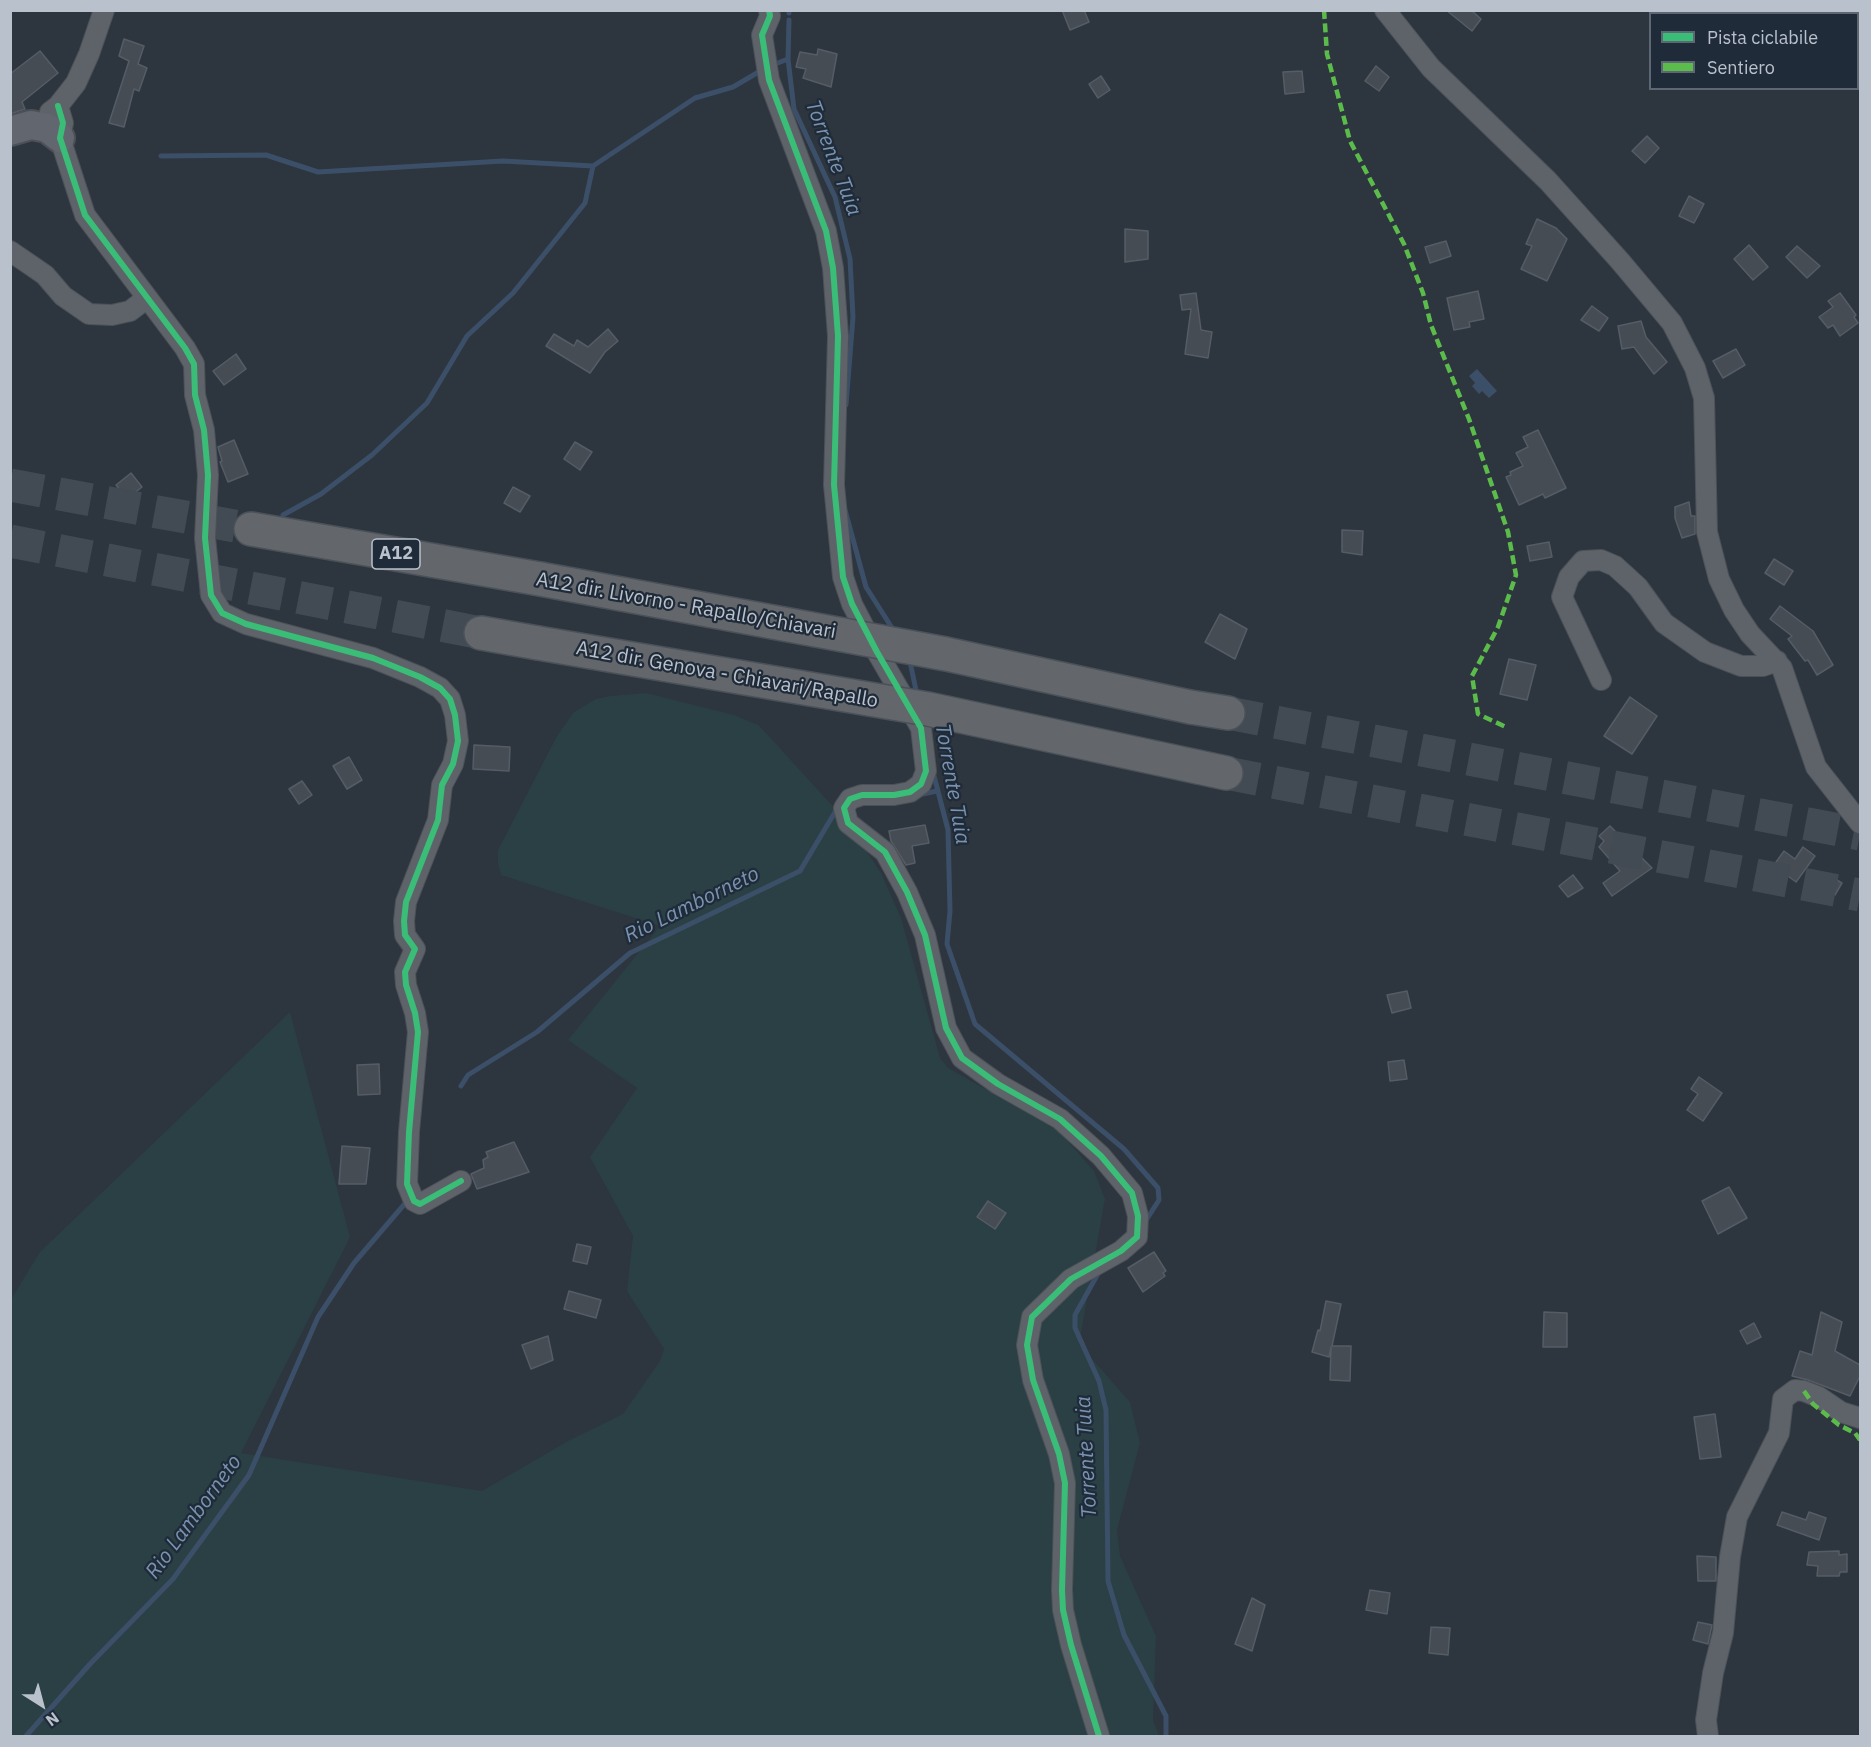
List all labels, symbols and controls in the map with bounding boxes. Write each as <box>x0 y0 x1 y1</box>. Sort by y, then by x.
legend <box>1649 12 1859 90</box>
text: Pista ciclabile <box>1707 26 1818 49</box>
text: Sentiero <box>1707 56 1775 79</box>
water label: Torrente Tuia <box>799 96 867 220</box>
road number: A12 <box>372 539 420 569</box>
street label: A12 dir. Livorno - Rapallo/Chiavari <box>534 568 838 644</box>
street label: A12 dir. Genova - Chiavari/Rapallo <box>574 637 880 713</box>
water label: Torrente Tuia <box>929 722 975 846</box>
water label: Rio Lamborneto <box>620 861 764 949</box>
water label: Torrente Tuia <box>1071 1395 1103 1519</box>
water label: Rio Lamborneto <box>141 1450 247 1584</box>
north arrow <box>12 1675 72 1735</box>
text: N <box>42 1708 63 1731</box>

